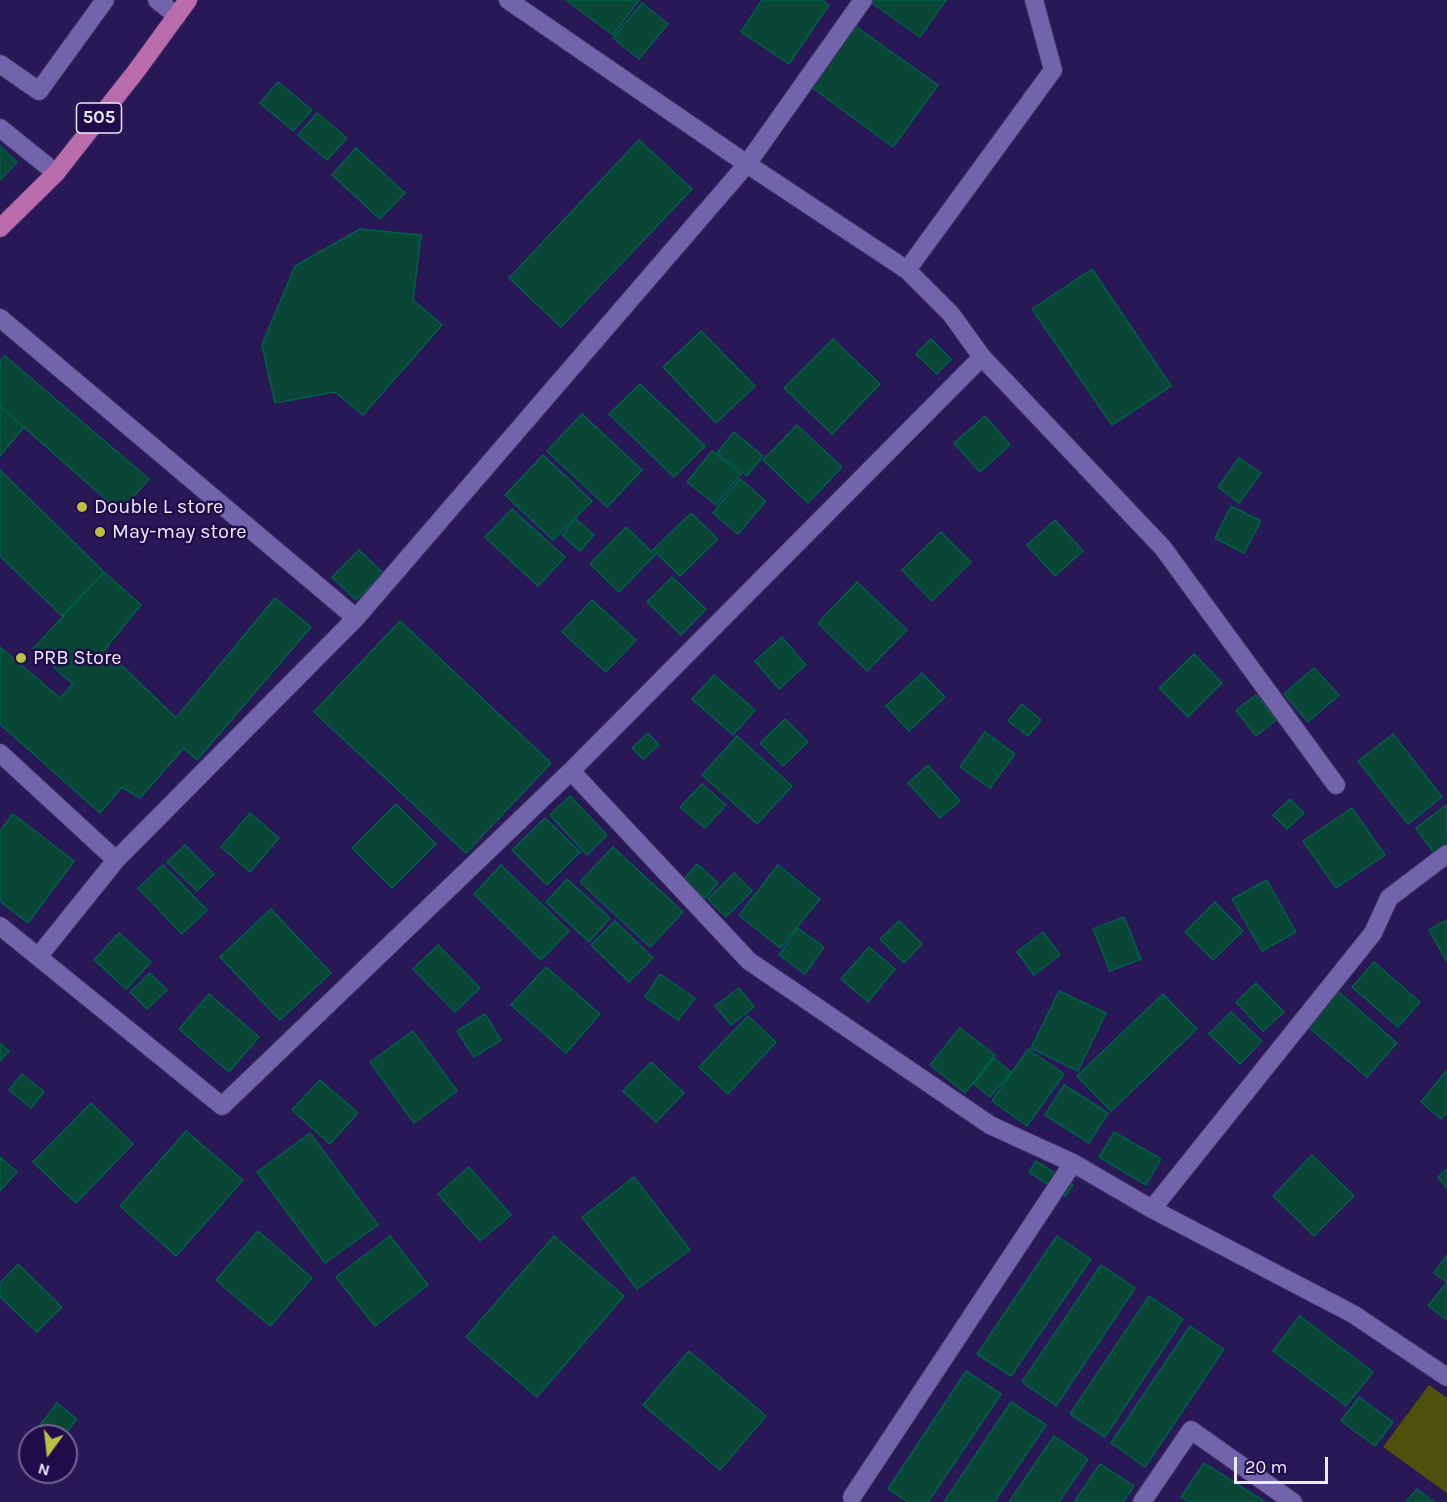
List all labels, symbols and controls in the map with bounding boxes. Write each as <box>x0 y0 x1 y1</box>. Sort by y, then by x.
road number: 505 <box>76 103 122 133</box>
place label: Double L store <box>94 495 223 519</box>
marker: Double L store <box>75 500 89 514</box>
place label: May-may store <box>112 520 246 544</box>
marker: May-may store <box>93 525 107 539</box>
place label: PRB Store <box>33 646 122 670</box>
marker: PRB Store <box>14 651 28 665</box>
north arrow <box>18 1424 78 1484</box>
scale bar <box>1237 1445 1332 1483</box>
text: 20 m <box>1245 1456 1287 1478</box>
text: N <box>36 1459 52 1481</box>

